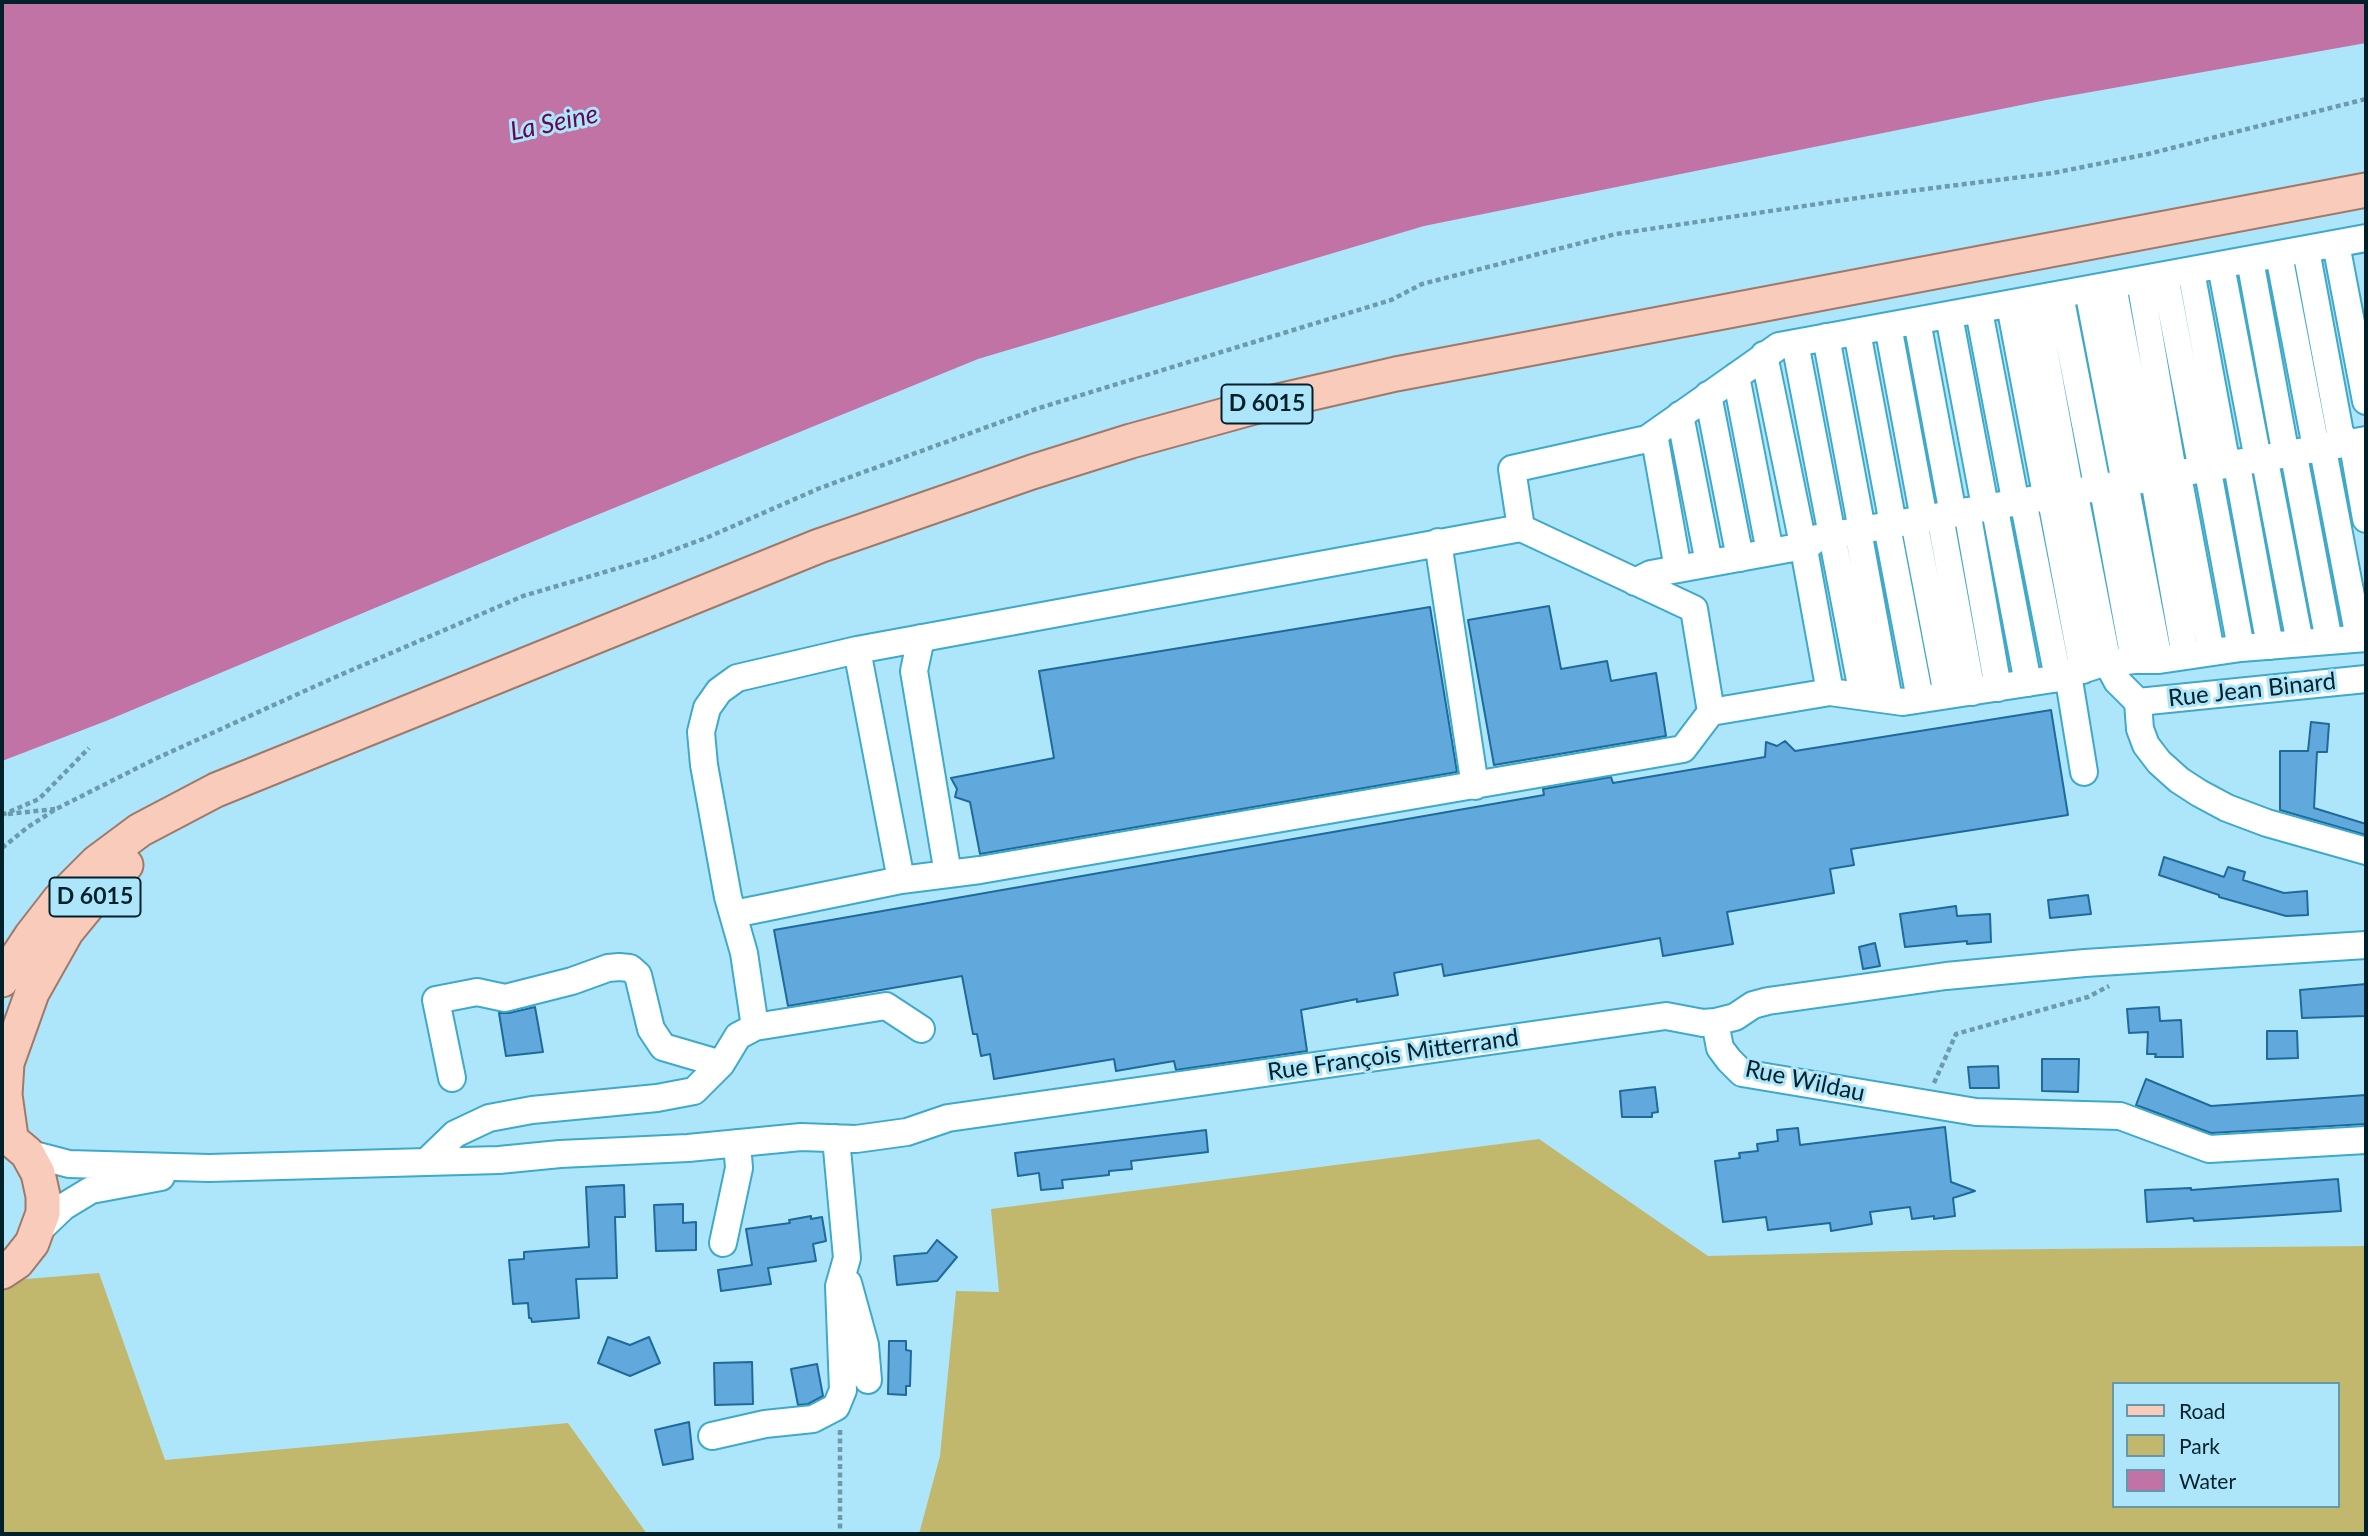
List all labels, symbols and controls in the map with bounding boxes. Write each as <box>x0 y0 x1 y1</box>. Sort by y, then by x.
water label: La Seine <box>507 98 601 148</box>
road number: D 6015 <box>1222 384 1312 424</box>
street label: Rue Jean Binard <box>2167 667 2337 713</box>
road number: D 6015 <box>50 877 140 916</box>
street label: Rue François Mitterrand <box>1266 1023 1520 1087</box>
street label: Rue Wildau <box>1742 1054 1868 1108</box>
legend <box>2112 1382 2340 1508</box>
text: Road <box>2179 1398 2226 1423</box>
text: Park <box>2179 1433 2220 1458</box>
text: Water <box>2179 1468 2236 1493</box>

